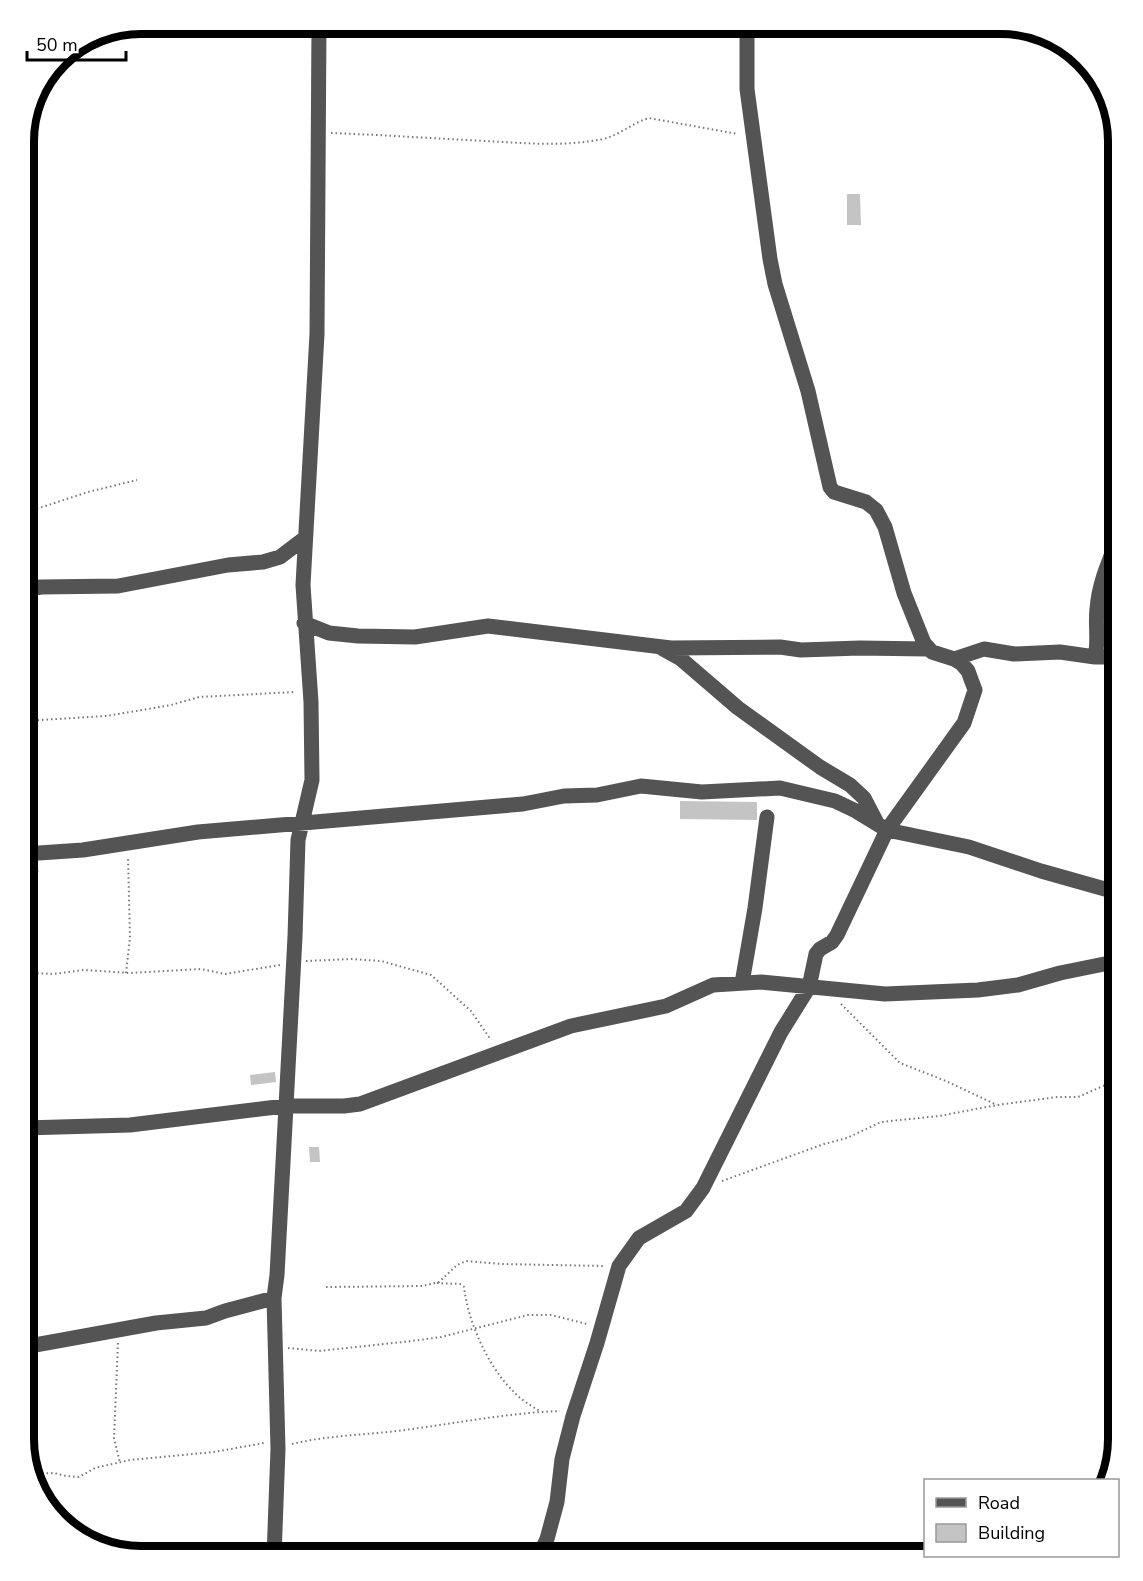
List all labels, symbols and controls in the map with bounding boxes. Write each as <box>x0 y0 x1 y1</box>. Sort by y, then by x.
scale bar <box>27 24 126 62</box>
text: 50 m <box>36 33 78 57</box>
legend <box>924 1479 1119 1557</box>
text: Road <box>978 1491 1020 1515</box>
text: Building <box>978 1521 1045 1545</box>

